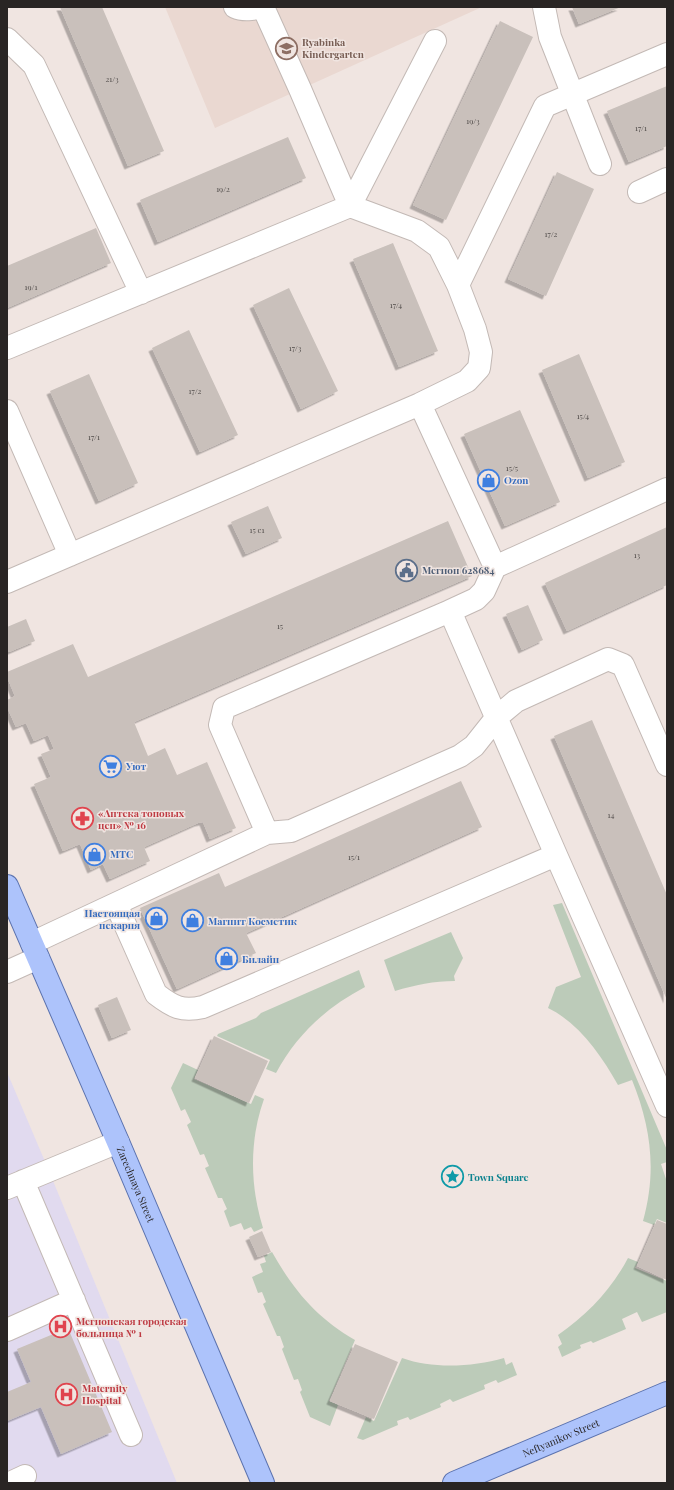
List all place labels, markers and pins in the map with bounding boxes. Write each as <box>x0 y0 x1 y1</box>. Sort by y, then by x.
school or university icon: Ryabinka Kindergarten <box>274 35 300 61</box>
place label: Ryabinka Kindergarten <box>302 35 365 61</box>
shop icon: Ozon <box>476 467 502 493</box>
place label: Ozon <box>504 473 529 487</box>
public building icon: Мегион 628684 <box>394 557 420 583</box>
place label: Мегион 628684 <box>422 563 495 577</box>
supermarket icon: Уют <box>97 753 123 779</box>
place label: Уют <box>125 759 146 773</box>
pharmacy icon: «Аптека топовых цен» № 16 <box>70 806 96 832</box>
place label: «Аптека топовых цен» № 16 <box>98 806 185 832</box>
shop icon: МТС <box>81 841 107 867</box>
place label: МТС <box>110 847 133 861</box>
place label: Настоящая пекарня <box>84 906 140 932</box>
shop icon: Настоящая пекарня <box>143 906 169 932</box>
shop icon: Магнит Косметик <box>180 908 206 934</box>
place label: Магнит Косметик <box>208 914 298 928</box>
shop icon: Билайн <box>213 946 239 972</box>
place label: Билайн <box>242 952 280 966</box>
place icon: Town Square <box>439 1164 465 1190</box>
place label: Town Square <box>468 1170 529 1184</box>
hospital icon: Мегионская городская больница № 1 <box>47 1314 73 1340</box>
place label: Мегионская городская больница № 1 <box>76 1314 187 1340</box>
hospital icon: Maternity Hospital <box>53 1381 79 1407</box>
place label: Maternity Hospital <box>82 1381 128 1407</box>

